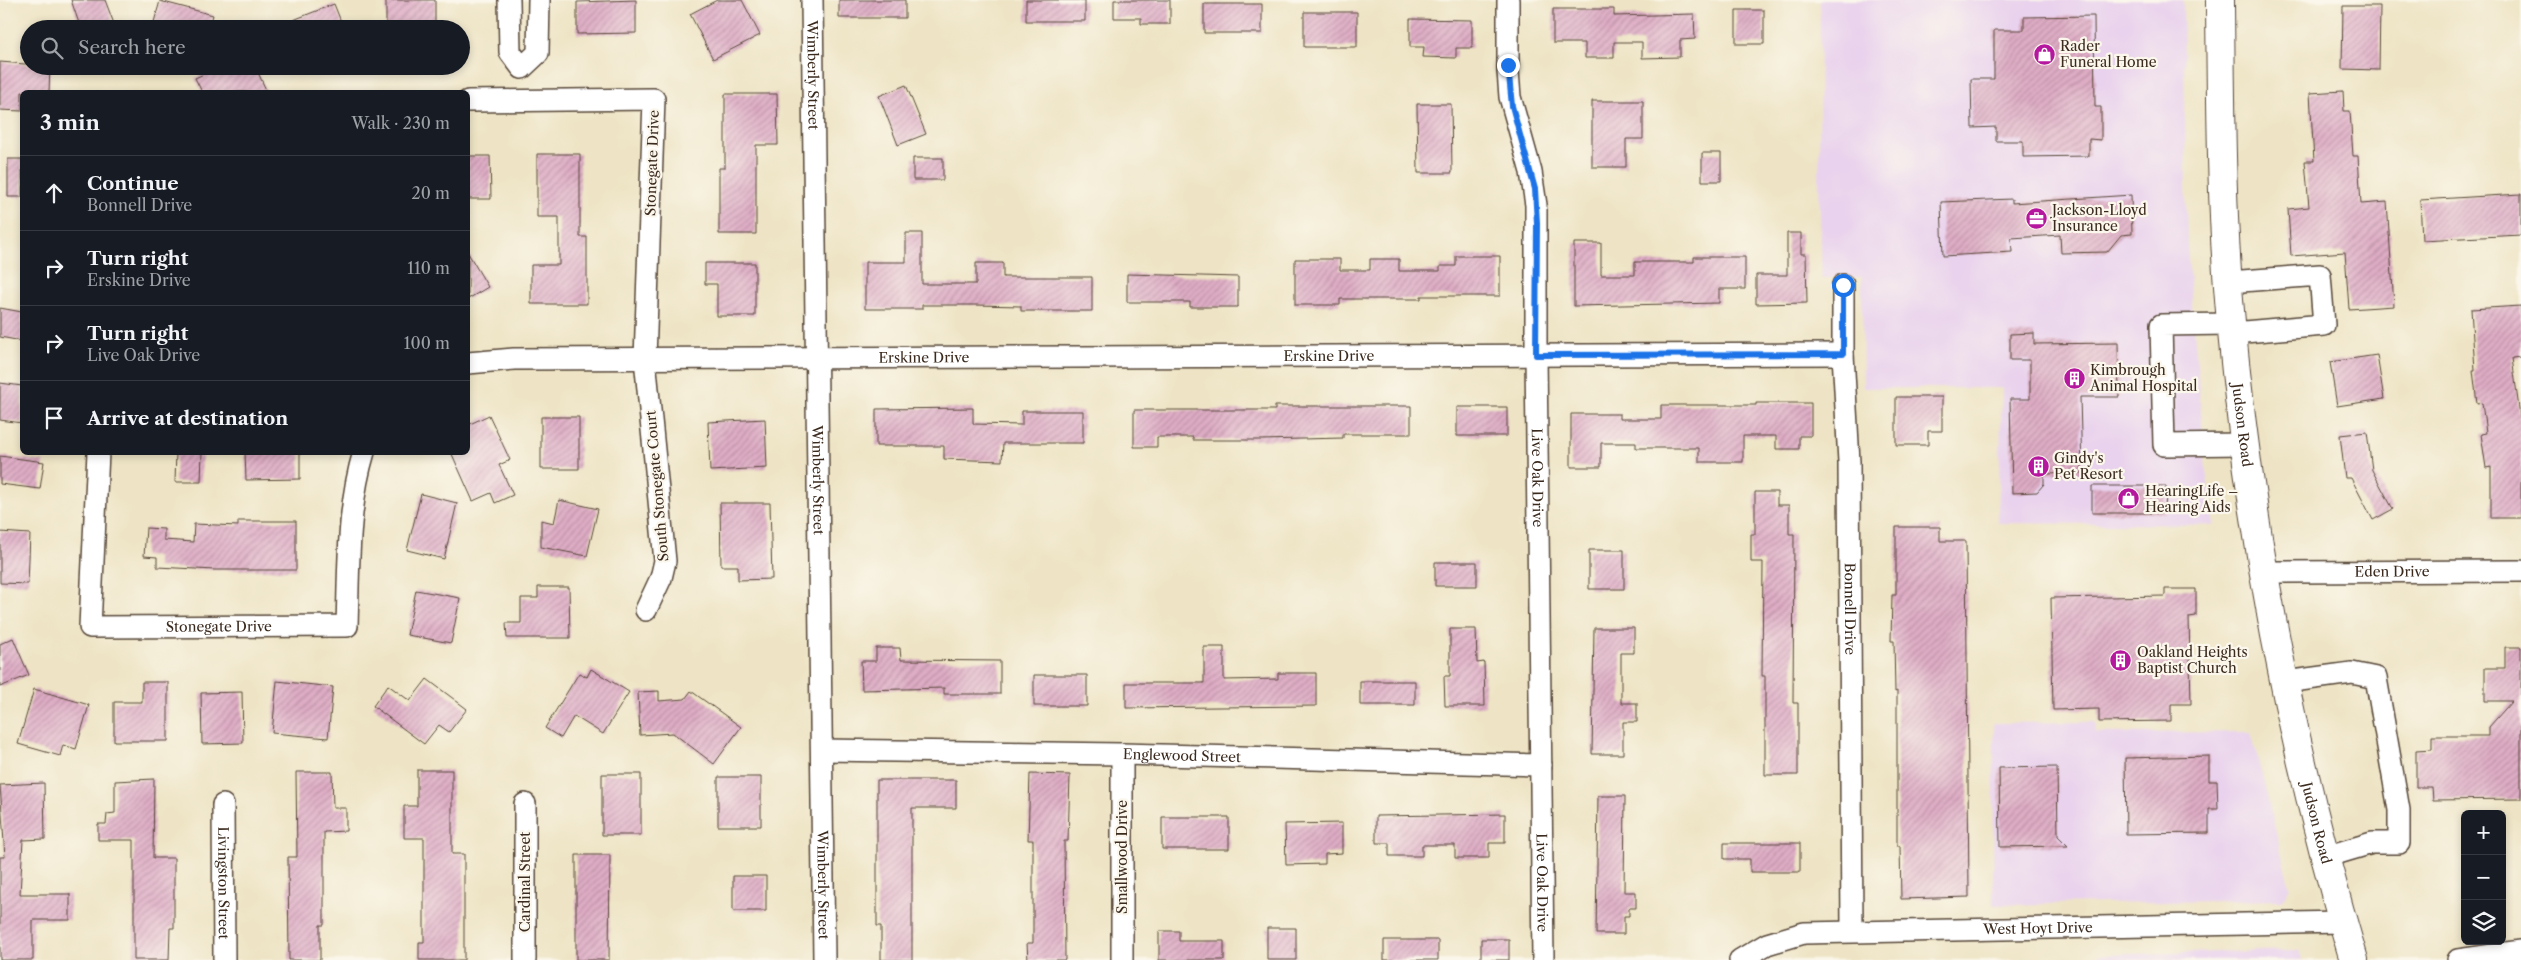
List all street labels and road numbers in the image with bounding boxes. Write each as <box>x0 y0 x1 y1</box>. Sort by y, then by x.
street label: Wimberly Street <box>803 19 823 130</box>
street label: Stonegate Drive <box>641 109 663 216</box>
street label: Erskine Drive <box>1283 347 1374 365</box>
street label: Erskine Drive <box>878 348 969 367</box>
street label: Judson Road <box>2228 380 2257 468</box>
street label: South Stonegate Court <box>641 410 673 562</box>
street label: Wimberly Street <box>808 424 828 535</box>
street label: Live Oak Drive <box>1528 428 1547 527</box>
street label: Eden Drive <box>2354 562 2430 581</box>
street label: Bonnell Drive <box>1841 563 1859 655</box>
street label: Stonegate Drive <box>166 617 272 636</box>
street label: Englewood Street <box>1123 745 1241 766</box>
street label: Judson Road <box>2297 778 2336 866</box>
street label: Smallwood Drive <box>1113 800 1131 914</box>
street label: Livingston Street <box>214 826 233 940</box>
street label: Wimberly Street <box>813 829 833 940</box>
street label: Cardinal Street <box>516 832 534 932</box>
street label: Live Oak Drive <box>1533 833 1552 932</box>
street label: West Hoyt Drive <box>1982 918 2093 938</box>

